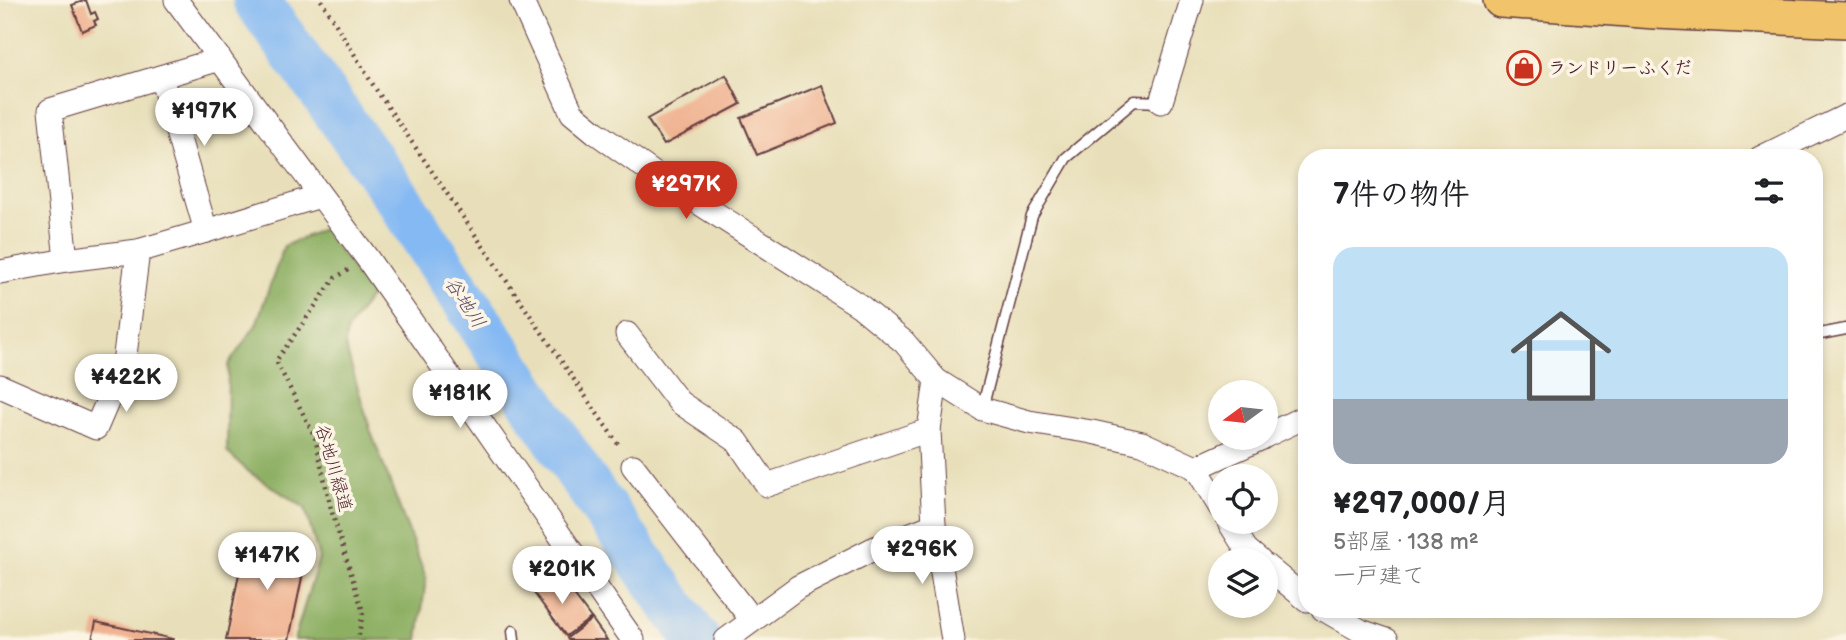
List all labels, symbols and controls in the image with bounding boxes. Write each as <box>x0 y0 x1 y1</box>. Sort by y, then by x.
shop icon: ランドリーふくだ <box>1505 49 1543 87</box>
place label: ランドリーふくだ <box>1548 58 1692 79</box>
pin: ¥197K <box>155 88 253 148</box>
text: ¥197K <box>171 97 237 125</box>
pin: ¥297K <box>637 162 735 221</box>
text: ¥297K <box>651 170 721 198</box>
icon: filters <box>1750 172 1788 210</box>
text: 7件の物件 <box>1333 177 1470 213</box>
water label: 谷地川 <box>440 273 490 333</box>
icon: home <box>1498 293 1624 419</box>
pin: ¥422K <box>77 354 175 414</box>
text: ¥422K <box>91 363 161 391</box>
pin: ¥181K <box>411 370 509 430</box>
text: ¥181K <box>429 379 491 407</box>
north arrow <box>1208 380 1278 450</box>
map controls <box>1208 380 1278 618</box>
street label: 谷地川緑道 <box>311 422 356 514</box>
button: locate <box>1208 464 1278 534</box>
text: ¥297,000/月 <box>1333 486 1511 522</box>
pin: ¥296K <box>873 526 971 586</box>
text: 5部屋 · 138 m² <box>1333 528 1479 556</box>
pin: ¥147K <box>218 532 316 592</box>
text: ¥296K <box>887 535 957 563</box>
text: ¥147K <box>234 541 300 569</box>
pin: ¥201K <box>513 546 611 606</box>
button: layers <box>1208 548 1278 618</box>
text: ¥201K <box>528 555 596 583</box>
text: 一戸建て <box>1333 562 1425 590</box>

